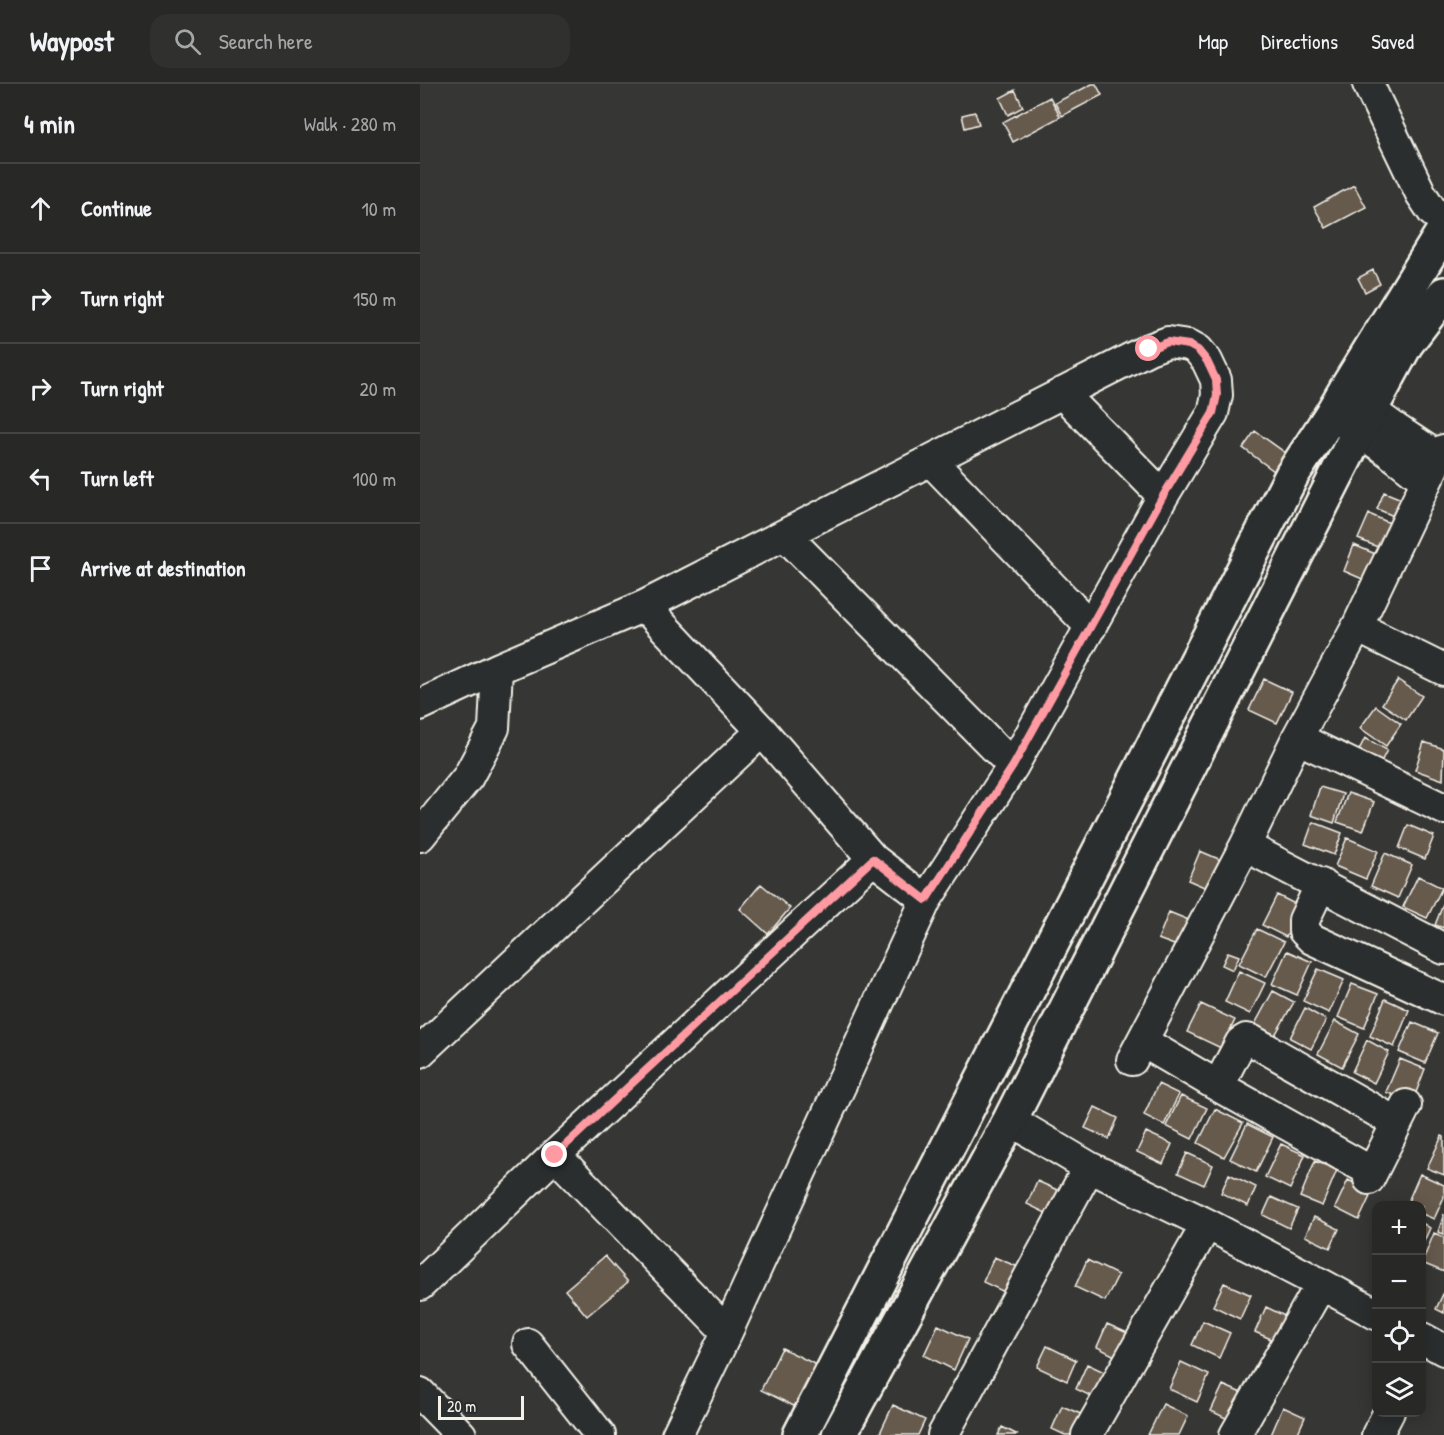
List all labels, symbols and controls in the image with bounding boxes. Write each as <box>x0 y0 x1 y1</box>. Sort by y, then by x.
search box <box>150 14 570 68</box>
text: Waypost <box>30 22 114 60</box>
icon: search <box>171 25 204 58</box>
text: Search here <box>219 26 313 56</box>
text: Map <box>1198 27 1228 56</box>
text: Directions <box>1261 27 1338 56</box>
text: Saved <box>1371 27 1414 56</box>
text: 4 min <box>24 106 75 141</box>
text: Walk · 280 m <box>304 110 396 137</box>
icon: ahead <box>24 192 57 225</box>
text: Continue <box>81 193 152 223</box>
text: 10 m <box>362 195 396 222</box>
icon: right <box>24 282 57 315</box>
text: Turn right <box>81 283 164 313</box>
text: 150 m <box>353 285 396 312</box>
route start <box>1135 335 1161 361</box>
icon: right <box>24 372 57 405</box>
text: Turn right <box>81 373 164 403</box>
text: 20 m <box>359 375 396 402</box>
icon: left <box>24 462 57 495</box>
text: Turn left <box>81 463 154 493</box>
text: 100 m <box>353 465 396 492</box>
icon: arrive <box>24 552 57 585</box>
text: Arrive at destination <box>81 553 246 583</box>
route end <box>541 1141 567 1167</box>
map controls <box>1372 1201 1426 1417</box>
button: + <box>1372 1201 1426 1255</box>
button: − <box>1372 1255 1426 1309</box>
button: locate <box>1372 1309 1426 1363</box>
button: layers <box>1372 1363 1426 1417</box>
scale bar <box>438 1393 524 1420</box>
text: 20 m <box>447 1395 476 1417</box>

